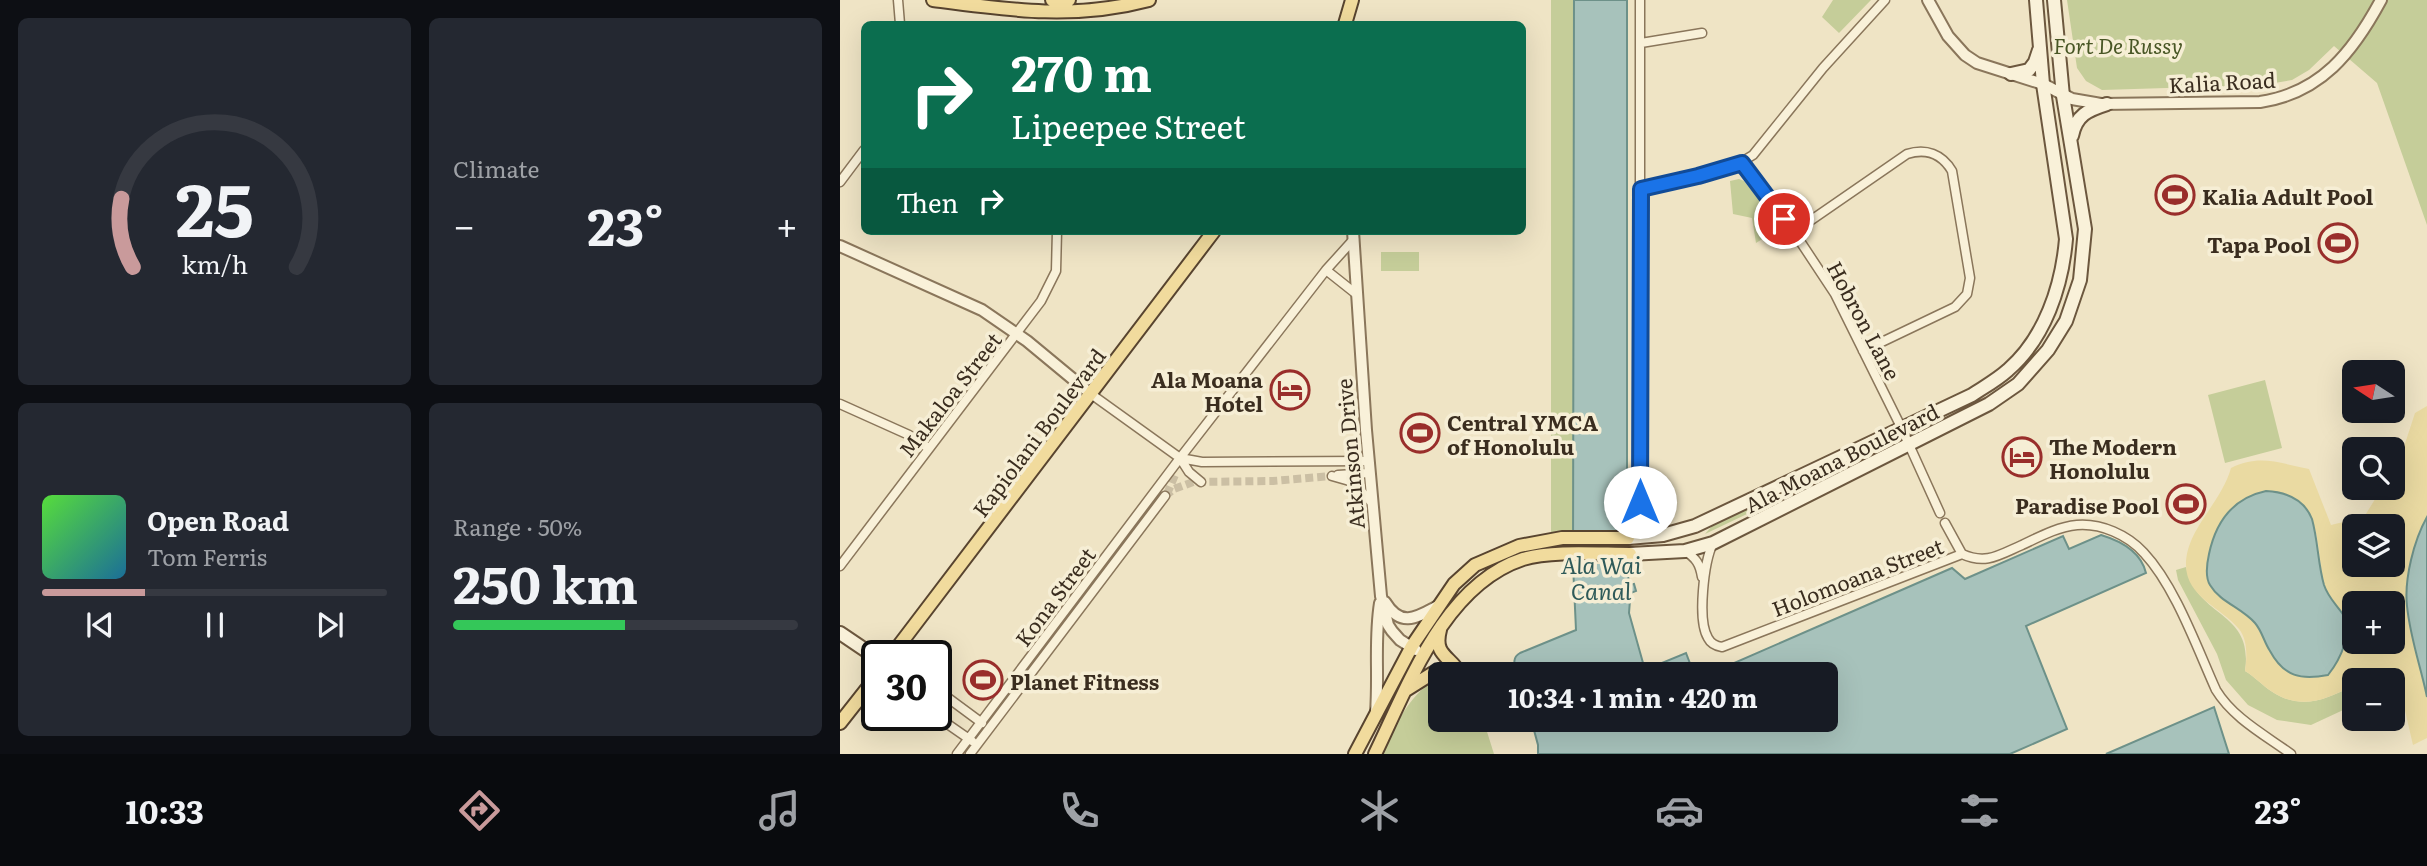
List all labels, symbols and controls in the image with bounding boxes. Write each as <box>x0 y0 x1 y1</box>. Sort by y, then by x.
park label: Fort De Russy <box>2053 29 2183 60</box>
text: 270 m <box>1011 34 1152 107</box>
icon: right <box>896 49 987 140</box>
street label: Kalia Road <box>2168 63 2277 99</box>
text: Lipeepee Street <box>1011 101 1246 149</box>
text: Climate <box>453 151 539 185</box>
text: 25 <box>175 152 254 260</box>
sports icon: Kalia Adult Pool <box>2154 174 2196 216</box>
place label: Kalia Adult Pool <box>2202 180 2374 211</box>
text: Then <box>896 182 958 221</box>
icon: right <box>972 182 1010 220</box>
text: 23° <box>587 185 664 262</box>
pin <box>1754 189 1814 249</box>
text: − <box>453 195 475 252</box>
text: + <box>776 195 798 252</box>
icon: arrive <box>1765 200 1803 238</box>
sports icon: Tapa Pool <box>2317 222 2359 264</box>
place label: Tapa Pool <box>2207 228 2311 259</box>
text: km/h <box>181 245 248 282</box>
street label: Hobron Lane <box>1821 255 1909 385</box>
street label: Makaloa Street <box>890 325 1008 463</box>
street label: Kapiolani Boulevard <box>964 341 1112 523</box>
north arrow <box>2342 360 2404 424</box>
map controls <box>2342 360 2405 731</box>
place label: Ala Moana Hotel <box>1151 363 1264 418</box>
hotel icon: Ala Moana Hotel <box>1269 369 1311 411</box>
street label: Atkinson Drive <box>1327 377 1371 531</box>
street label: Ala Moana Boulevard <box>1739 395 1944 519</box>
place label: Central YMCA of Honolulu <box>1447 406 1598 461</box>
sports icon: Central YMCA of Honolulu <box>1399 412 1441 454</box>
place label: The Modern Honolulu <box>2049 430 2177 485</box>
hotel icon: The Modern Honolulu <box>2001 436 2043 478</box>
button: search <box>2342 437 2405 500</box>
position arrow <box>1603 465 1677 539</box>
sports icon: Paradise Pool <box>2165 483 2207 525</box>
place label: Paradise Pool <box>2015 489 2159 520</box>
text: Open Road <box>147 500 289 539</box>
text: Range · 50% <box>453 509 582 543</box>
button: layers <box>2342 514 2405 577</box>
street label: Holomoana Street <box>1767 529 1948 623</box>
text: Tom Ferris <box>147 539 267 573</box>
street label: Kona Street <box>1006 540 1102 652</box>
text: 250 km <box>453 543 638 620</box>
water label: Ala Wai Canal <box>1561 547 1641 607</box>
button: + <box>2342 591 2405 654</box>
icon: previous <box>81 606 119 644</box>
icon: pause <box>196 606 234 644</box>
icon: next <box>311 606 349 644</box>
speed limit sign: 30 <box>861 640 952 731</box>
sports icon: Planet Fitness <box>962 659 1004 701</box>
place label: Planet Fitness <box>1010 665 1159 696</box>
button: − <box>2342 668 2405 731</box>
text: 10:34 · 1 min · 420 m <box>1508 677 1758 716</box>
text: 10:33 <box>125 786 204 834</box>
icon: directions <box>455 786 504 835</box>
icon: music <box>755 786 804 835</box>
icon: phone <box>1055 786 1104 835</box>
icon: climate <box>1355 786 1404 835</box>
icon: car <box>1655 786 1704 835</box>
icon: filters <box>1955 786 2004 835</box>
text: 23° <box>2254 786 2301 834</box>

